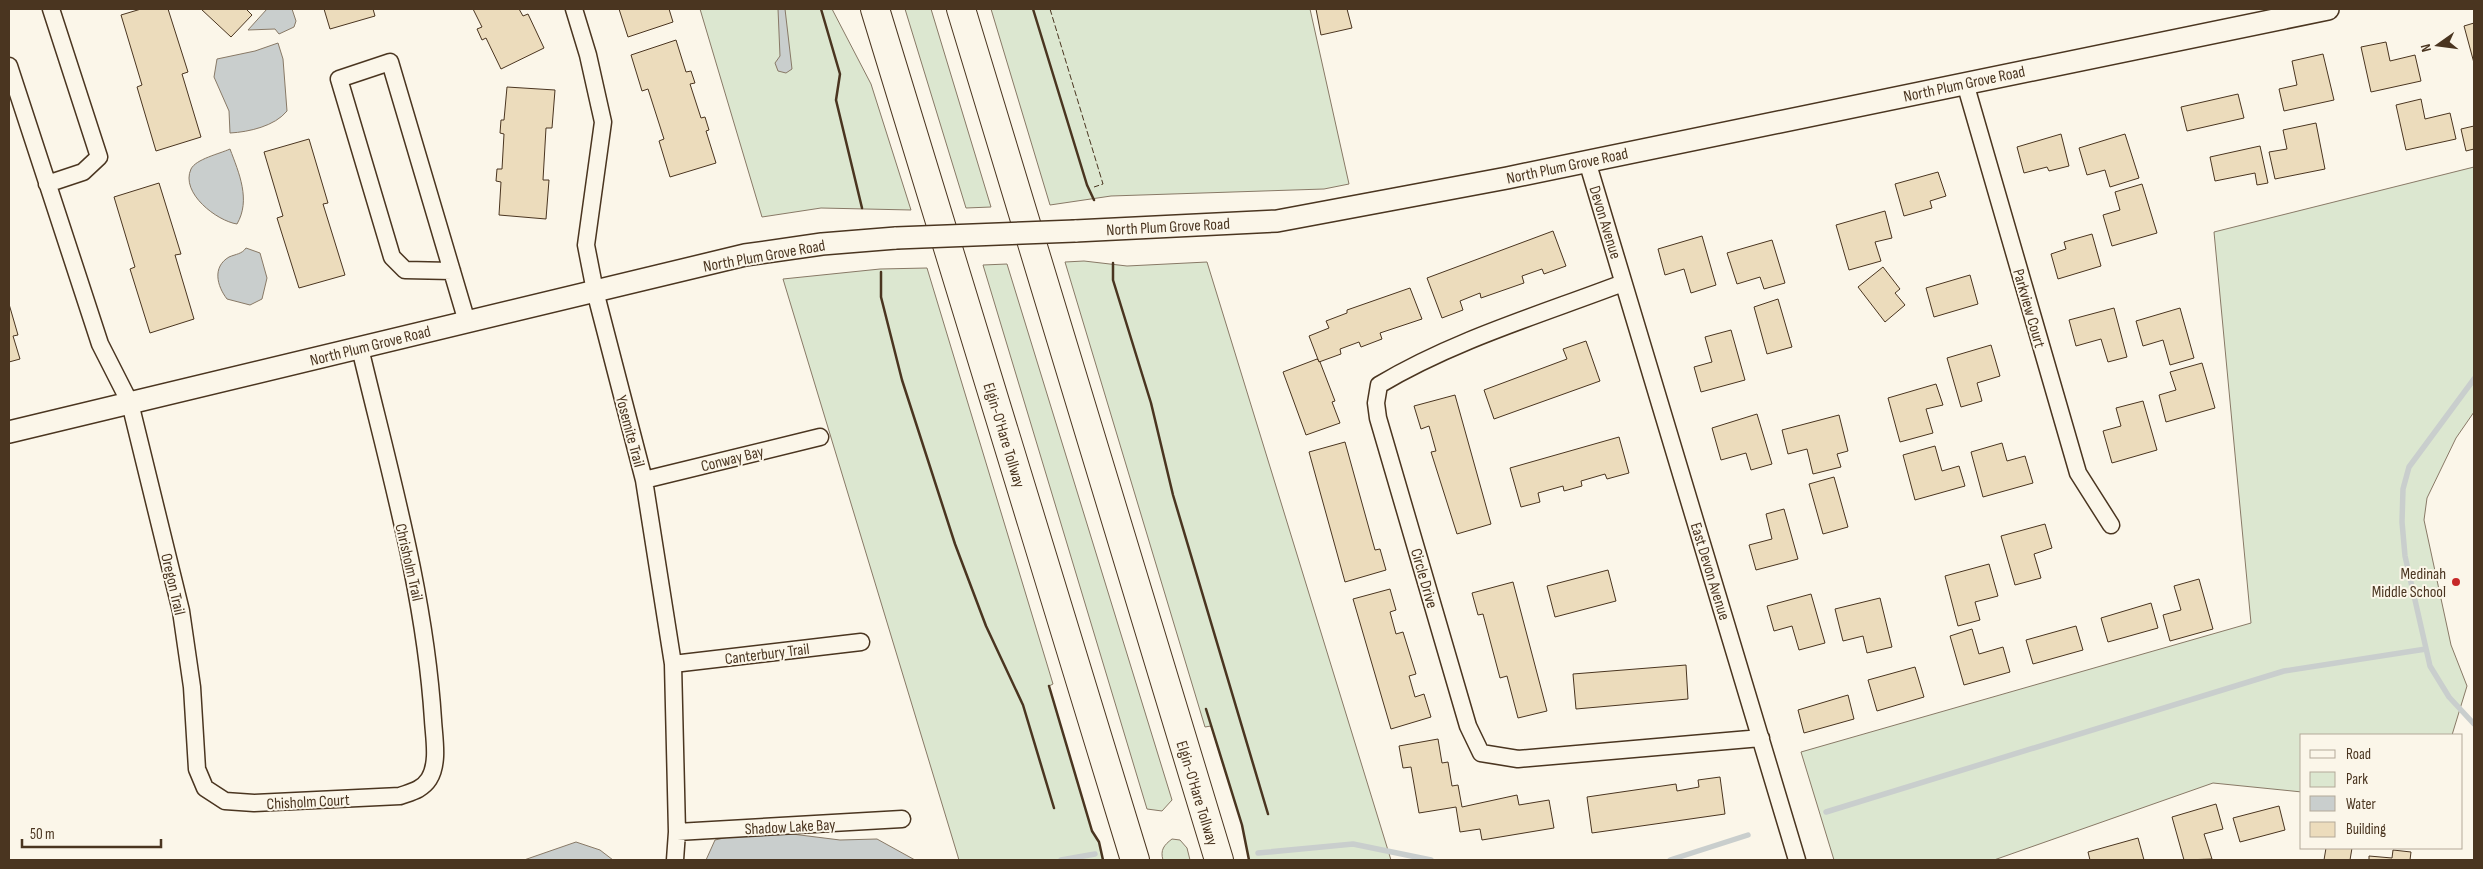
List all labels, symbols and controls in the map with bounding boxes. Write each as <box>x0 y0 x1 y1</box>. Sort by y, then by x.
north arrow <box>2413 20 2463 70</box>
text: N <box>2417 42 2435 54</box>
street label: North Plum Grove Road <box>1902 62 2027 107</box>
street label: North Plum Grove Road <box>1505 144 1630 189</box>
street label: Devon Avenue <box>1584 184 1625 261</box>
street label: North Plum Grove Road <box>1106 215 1230 240</box>
street label: North Plum Grove Road <box>702 236 827 277</box>
street label: Parkview Court <box>2008 267 2049 350</box>
street label: North Plum Grove Road <box>308 322 433 371</box>
street label: Elgin-O'Hare Tollway <box>979 381 1029 490</box>
street label: Yosemite Trail <box>611 393 648 469</box>
street label: Conway Bay <box>699 442 766 476</box>
street label: East Devon Avenue <box>1686 520 1733 623</box>
street label: Chrisholm Trail <box>390 522 427 603</box>
street label: Circle Drive <box>1406 546 1441 611</box>
street label: Oregon Trail <box>156 552 189 617</box>
place label: Medinah Middle School <box>2372 565 2446 602</box>
marker: Medinah Middle School <box>2450 576 2462 588</box>
street label: Canterbury Trail <box>724 640 810 669</box>
legend <box>2300 734 2463 849</box>
street label: Elgin-O'Hare Tollway <box>1172 739 1222 848</box>
text: Road <box>2346 745 2371 764</box>
text: Park <box>2346 770 2368 789</box>
street label: Chisholm Court <box>266 791 350 814</box>
text: Water <box>2346 795 2377 814</box>
scale bar <box>22 816 161 848</box>
street label: Shadow Lake Bay <box>744 816 836 839</box>
text: Building <box>2346 820 2386 839</box>
text: 50 m <box>30 825 55 844</box>

